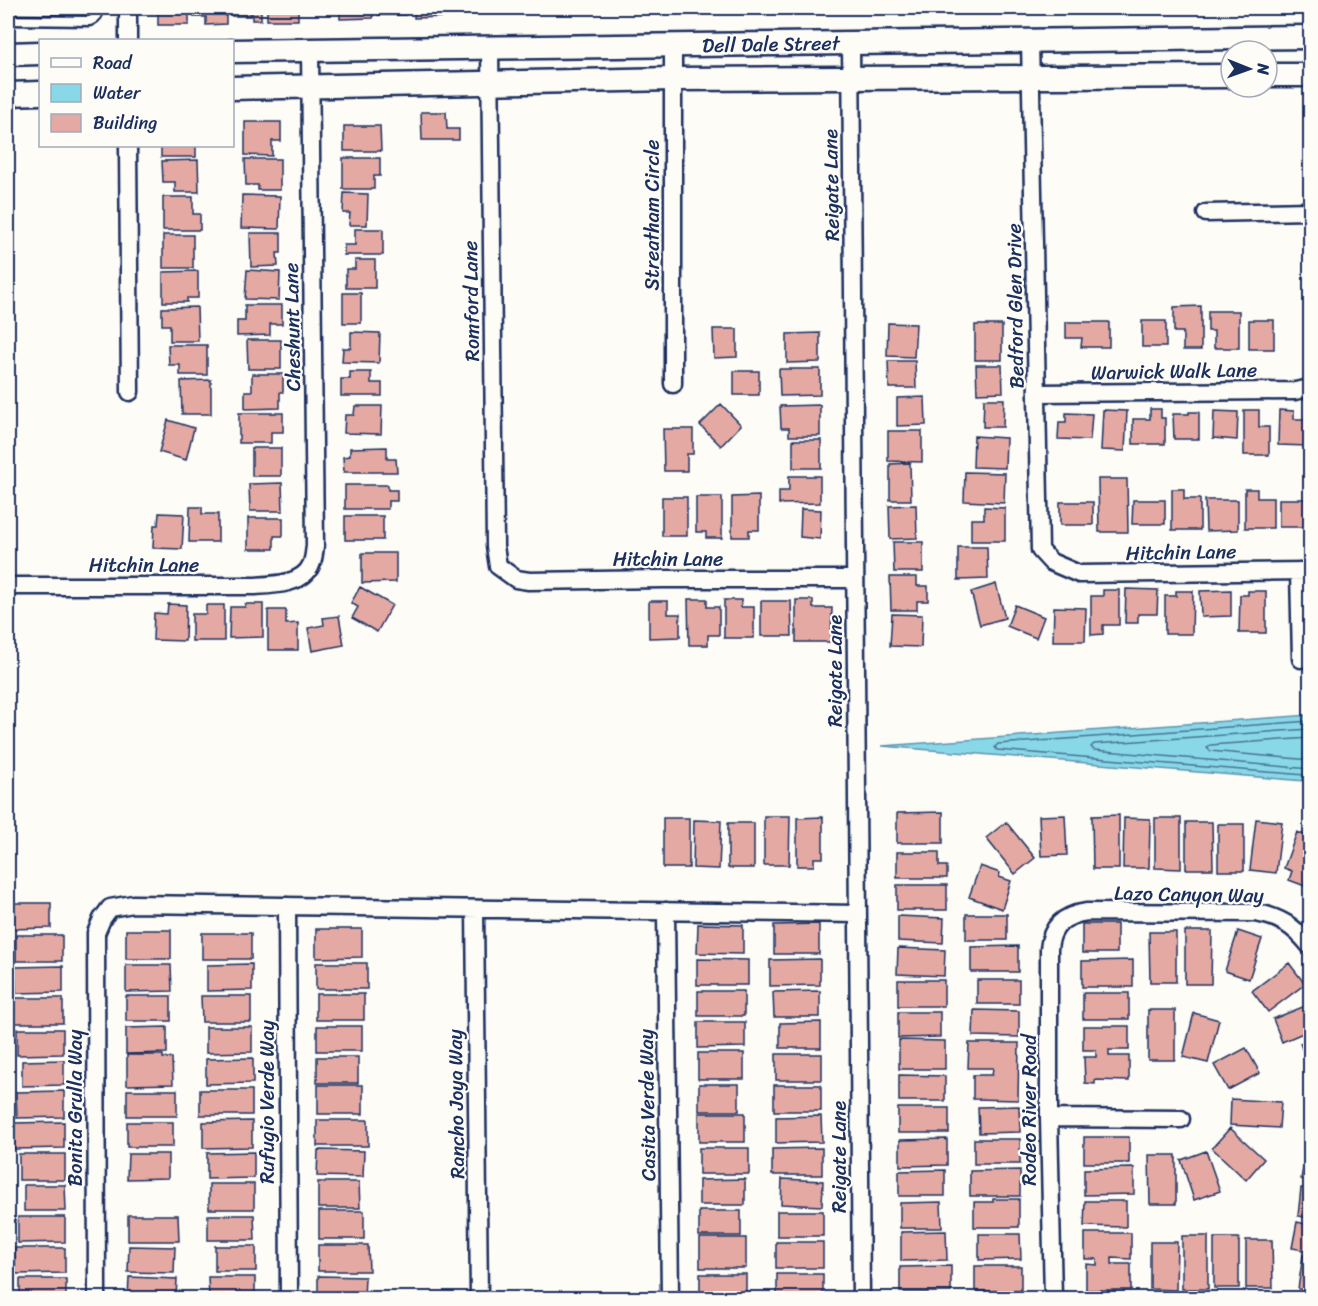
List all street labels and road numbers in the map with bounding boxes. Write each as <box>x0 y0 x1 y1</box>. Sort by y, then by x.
street label: Dell Dale Street <box>702 26 841 63</box>
street label: Reigate Lane <box>813 128 850 241</box>
street label: Streatham Circle <box>635 139 670 291</box>
street label: Bedford Glen Drive <box>997 223 1034 389</box>
street label: Romford Lane <box>453 240 490 362</box>
street label: Cheshunt Lane <box>274 262 311 392</box>
street label: Warwick Walk Lane <box>1091 353 1257 390</box>
street label: Hitchin Lane <box>1125 534 1237 571</box>
street label: Hitchin Lane <box>613 542 723 577</box>
street label: Hitchin Lane <box>89 548 199 583</box>
street label: Reigate Lane <box>818 615 853 727</box>
street label: Lazo Canyon Way <box>1114 876 1265 913</box>
street label: Rufugio Verde Way <box>250 1020 285 1184</box>
street label: Rancho Joya Way <box>438 1028 475 1179</box>
street label: Casita Verde Way <box>629 1028 666 1181</box>
street label: Bonita Grulla Way <box>58 1029 93 1186</box>
street label: Rodeo River Road <box>1012 1033 1047 1186</box>
street label: Reigate Lane <box>822 1101 857 1213</box>

